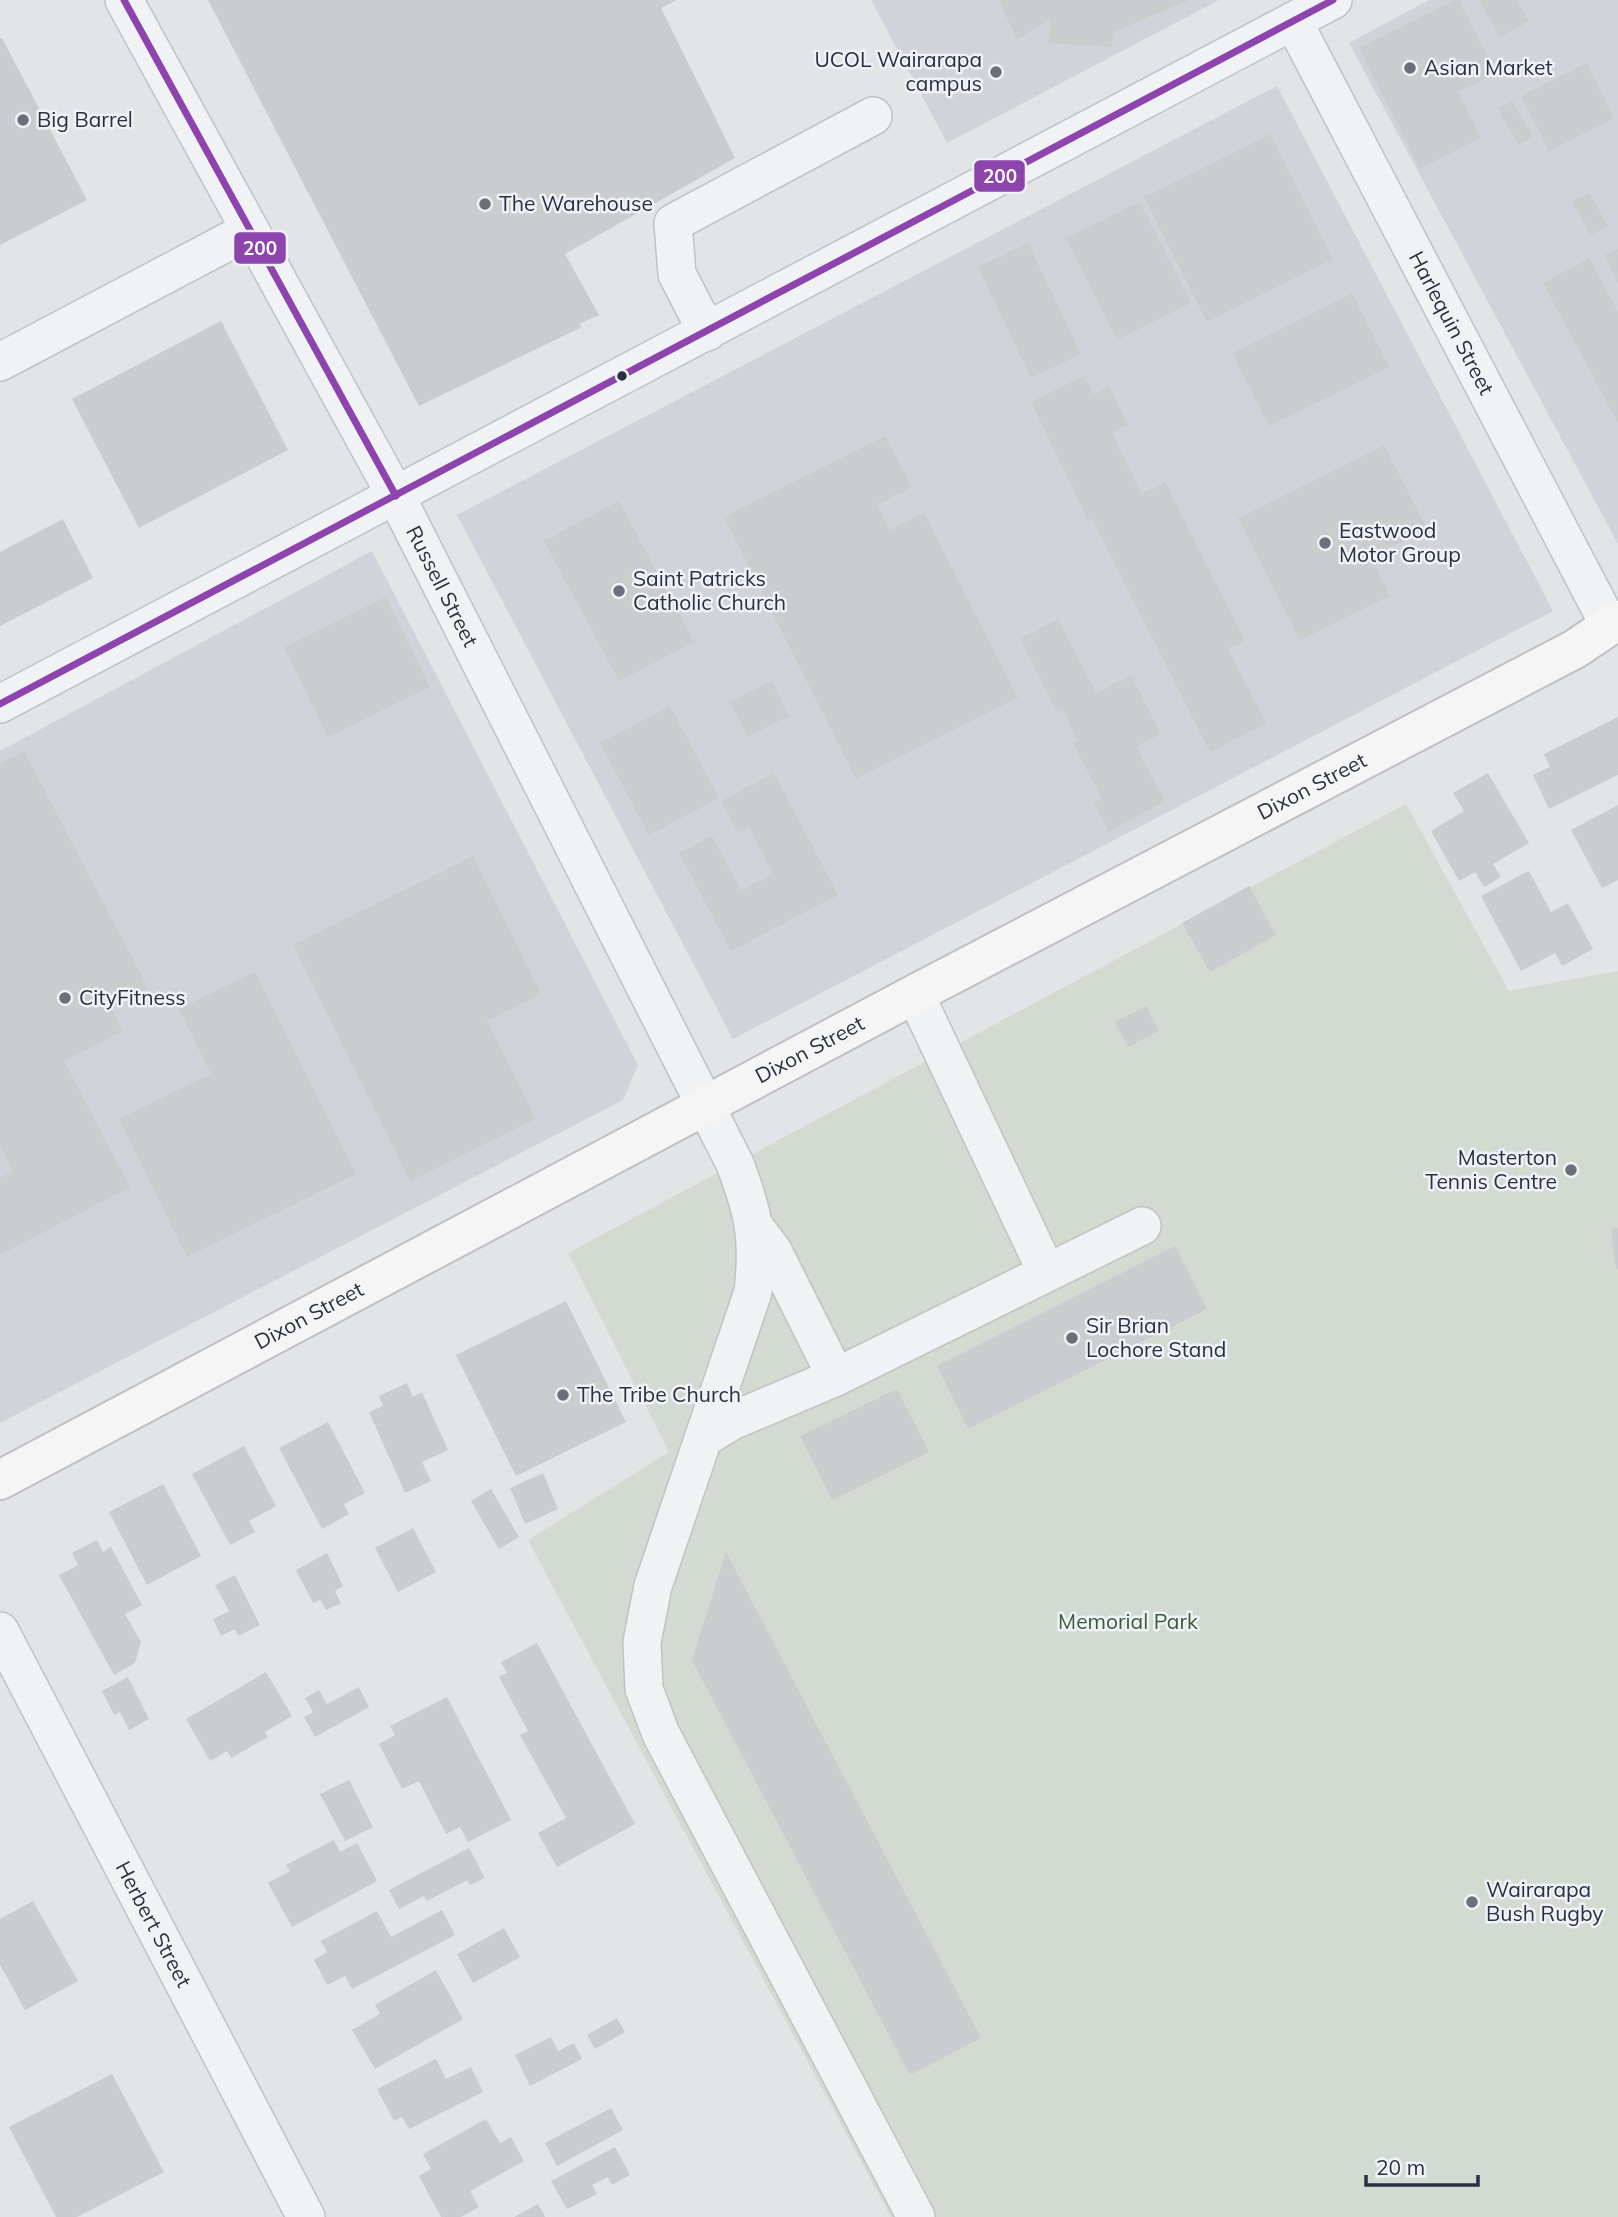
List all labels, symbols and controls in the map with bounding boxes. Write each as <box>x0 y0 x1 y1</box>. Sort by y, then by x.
place label: UCOL Wairarapa campus <box>814 46 982 96</box>
place label: Asian Market <box>1424 54 1553 80</box>
marker: Asian Market <box>1402 60 1418 76</box>
marker: UCOL Wairarapa campus <box>988 64 1004 80</box>
place label: Big Barrel <box>37 106 133 132</box>
marker: Big Barrel <box>15 112 31 128</box>
line badge: 200 <box>973 159 1026 193</box>
text: 200 <box>983 164 1017 188</box>
place label: The Warehouse <box>499 190 653 216</box>
marker: The Warehouse <box>477 196 493 212</box>
line badge: 200 <box>233 231 287 265</box>
text: 200 <box>243 236 277 260</box>
street label: Harlequin Street <box>1404 246 1500 399</box>
unlabelled marker <box>615 369 629 383</box>
place label: Eastwood Motor Group <box>1339 517 1461 567</box>
street label: Russell Street <box>401 521 484 651</box>
marker: Eastwood Motor Group <box>1317 535 1333 551</box>
place label: Saint Patricks Catholic Church <box>633 565 786 615</box>
marker: Saint Patricks Catholic Church <box>611 583 627 599</box>
street label: Dixon Street <box>1252 746 1371 825</box>
place label: CityFitness <box>79 984 186 1010</box>
marker: CityFitness <box>57 990 73 1006</box>
street label: Dixon Street <box>750 1009 868 1089</box>
place label: Masterton Tennis Centre <box>1425 1144 1557 1194</box>
marker: Masterton Tennis Centre <box>1563 1162 1579 1178</box>
street label: Dixon Street <box>250 1275 368 1354</box>
place label: Sir Brian Lochore Stand <box>1086 1312 1226 1362</box>
marker: Sir Brian Lochore Stand <box>1064 1330 1080 1346</box>
place label: The Tribe Church <box>577 1381 741 1407</box>
marker: The Tribe Church <box>555 1387 571 1403</box>
park label: Memorial Park <box>1058 1608 1198 1634</box>
street label: Herbert Street <box>111 1857 198 1991</box>
place label: Wairarapa Bush Rugby <box>1486 1876 1604 1926</box>
marker: Wairarapa Bush Rugby <box>1464 1894 1480 1910</box>
scale bar <box>1366 2144 1478 2188</box>
text: 20 m <box>1376 2154 1425 2180</box>

